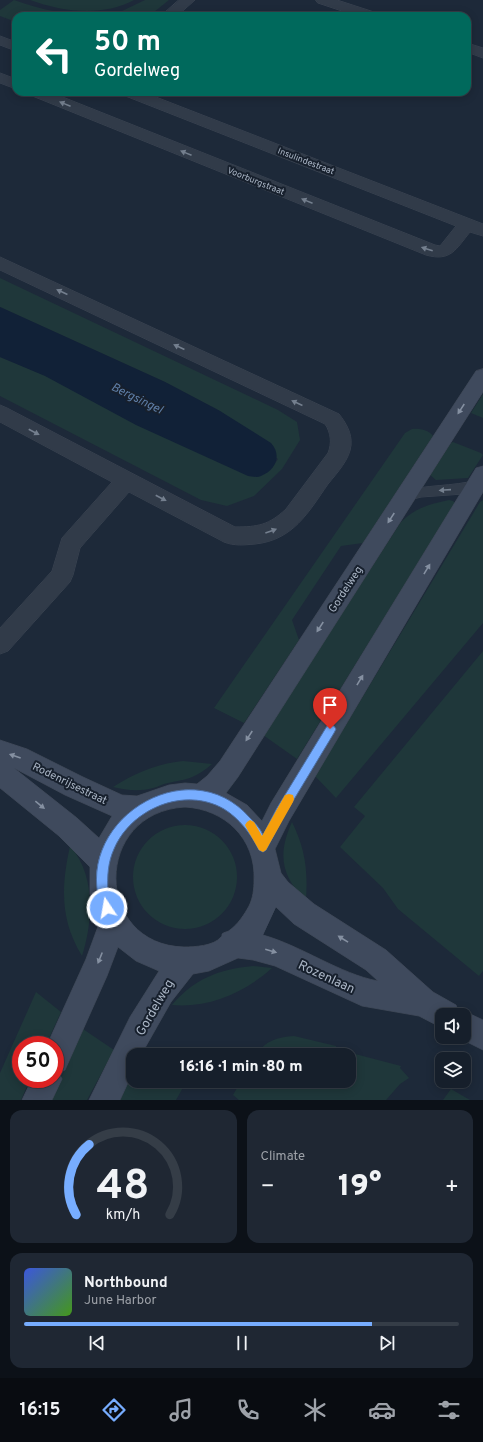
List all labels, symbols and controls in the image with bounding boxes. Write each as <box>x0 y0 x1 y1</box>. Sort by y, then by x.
text: 50 m <box>94 25 161 61</box>
icon: left <box>28 28 80 80</box>
text: Gordelweg <box>94 60 180 83</box>
one-way arrow <box>60 101 71 107</box>
street label: Insulindestraat <box>276 146 336 177</box>
one-way arrow <box>179 149 191 155</box>
street label: Voorburgstraat <box>226 165 286 198</box>
one-way arrow <box>301 198 312 204</box>
one-way arrow <box>421 246 433 252</box>
one-way arrow <box>56 289 67 295</box>
one-way arrow <box>174 344 185 350</box>
water label: Bergsingel <box>108 380 166 419</box>
one-way arrow <box>291 400 302 406</box>
one-way arrow <box>458 403 465 415</box>
one-way arrow <box>29 428 40 435</box>
one-way arrow <box>439 487 451 494</box>
one-way arrow <box>155 495 167 502</box>
one-way arrow <box>387 513 395 523</box>
one-way arrow <box>265 528 277 534</box>
one-way arrow <box>424 563 431 575</box>
street label: Gordelweg <box>326 564 366 615</box>
one-way arrow <box>317 621 324 633</box>
one-way arrow <box>357 674 364 686</box>
pin <box>313 688 347 729</box>
icon: arrive <box>319 694 341 716</box>
one-way arrow <box>246 730 253 742</box>
one-way arrow <box>9 753 21 759</box>
street label: Rodenrijsestraat <box>30 760 109 808</box>
one-way arrow <box>35 801 46 810</box>
position arrow <box>86 887 128 929</box>
one-way arrow <box>338 935 348 943</box>
one-way arrow <box>265 948 277 954</box>
one-way arrow <box>97 953 103 965</box>
street label: Rozenlaan <box>295 958 357 998</box>
street label: Gordelweg <box>133 977 178 1039</box>
map controls <box>435 1008 471 1088</box>
button: sound <box>435 1008 471 1044</box>
speed limit sign: 50 <box>12 1036 64 1088</box>
button: layers <box>435 1052 471 1088</box>
text: 16:16 · 1 min · 80 m <box>180 1058 302 1077</box>
text: Climate <box>261 1149 305 1165</box>
text: 48 <box>97 1160 150 1213</box>
text: 19° <box>338 1169 381 1206</box>
text: − <box>261 1174 275 1201</box>
text: + <box>445 1174 459 1201</box>
text: km/h <box>106 1205 141 1223</box>
text: Northbound <box>84 1274 168 1293</box>
text: June Harbor <box>84 1293 157 1309</box>
icon: previous <box>86 1332 108 1354</box>
icon: pause <box>231 1332 253 1354</box>
icon: next <box>376 1332 398 1354</box>
icon: directions <box>100 1396 128 1424</box>
icon: music <box>167 1396 195 1424</box>
icon: phone <box>234 1396 262 1424</box>
icon: climate <box>301 1396 329 1424</box>
icon: car <box>368 1396 396 1424</box>
icon: filters <box>435 1396 463 1424</box>
text: 16:15 <box>20 1399 60 1422</box>

